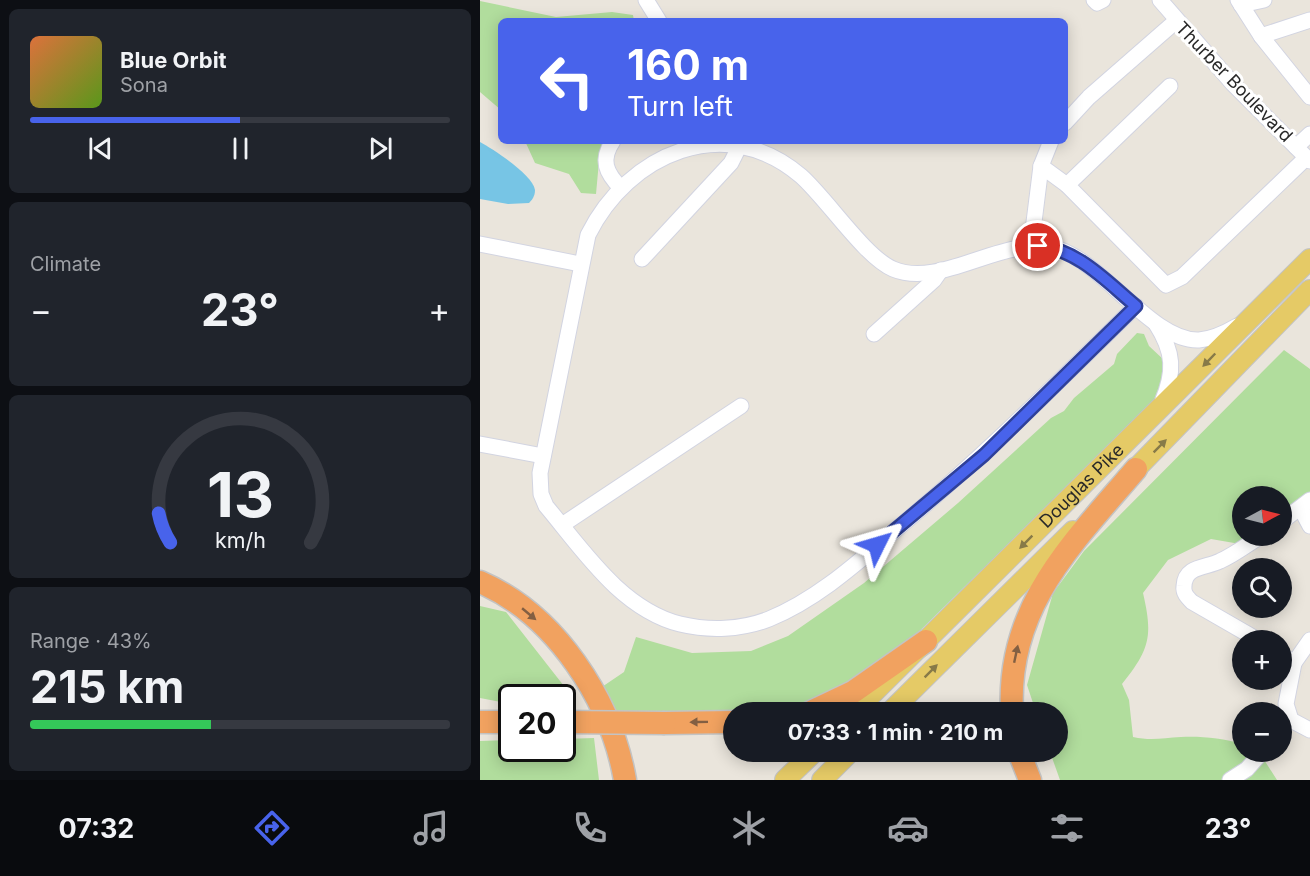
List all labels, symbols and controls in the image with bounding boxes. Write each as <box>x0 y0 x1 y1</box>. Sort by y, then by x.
street label: Thurber Boulevard <box>1172 17 1297 146</box>
text: 160 m <box>627 39 749 90</box>
icon: left <box>528 42 606 120</box>
text: Blue Orbit <box>120 47 227 73</box>
text: Sona <box>120 73 168 97</box>
text: Turn left <box>627 90 733 123</box>
icon: previous <box>84 132 117 165</box>
icon: pause <box>224 132 257 165</box>
icon: next <box>364 132 397 165</box>
pin <box>1012 220 1063 271</box>
icon: arrive <box>1021 229 1054 262</box>
text: Climate <box>30 252 101 276</box>
text: 23° <box>201 282 279 337</box>
text: − <box>30 290 52 330</box>
text: + <box>428 290 450 330</box>
one-way arrow <box>1202 352 1216 367</box>
street label: Douglas Pike <box>1035 439 1128 532</box>
one-way arrow <box>1152 439 1166 453</box>
text: 13 <box>206 458 274 533</box>
north arrow <box>1232 486 1292 546</box>
map controls <box>1232 486 1292 762</box>
position arrow <box>845 513 909 577</box>
text: km/h <box>215 528 265 554</box>
one-way arrow <box>1019 535 1034 549</box>
button: search <box>1232 558 1292 618</box>
one-way arrow <box>521 607 536 620</box>
text: Range · 43% <box>30 629 152 653</box>
button: + <box>1232 630 1292 690</box>
one-way arrow <box>1011 645 1021 664</box>
text: 215 km <box>30 659 184 714</box>
one-way arrow <box>924 665 938 679</box>
speed limit sign: 20 <box>498 684 576 762</box>
button: − <box>1232 702 1292 762</box>
one-way arrow <box>690 717 709 727</box>
text: 07:33 · 1 min · 210 m <box>788 719 1003 745</box>
icon: directions <box>251 807 293 849</box>
icon: music <box>410 807 452 849</box>
icon: phone <box>569 807 611 849</box>
icon: climate <box>728 807 770 849</box>
icon: car <box>887 807 929 849</box>
icon: filters <box>1046 807 1088 849</box>
text: 07:32 <box>58 812 134 845</box>
text: 23° <box>1205 812 1252 845</box>

